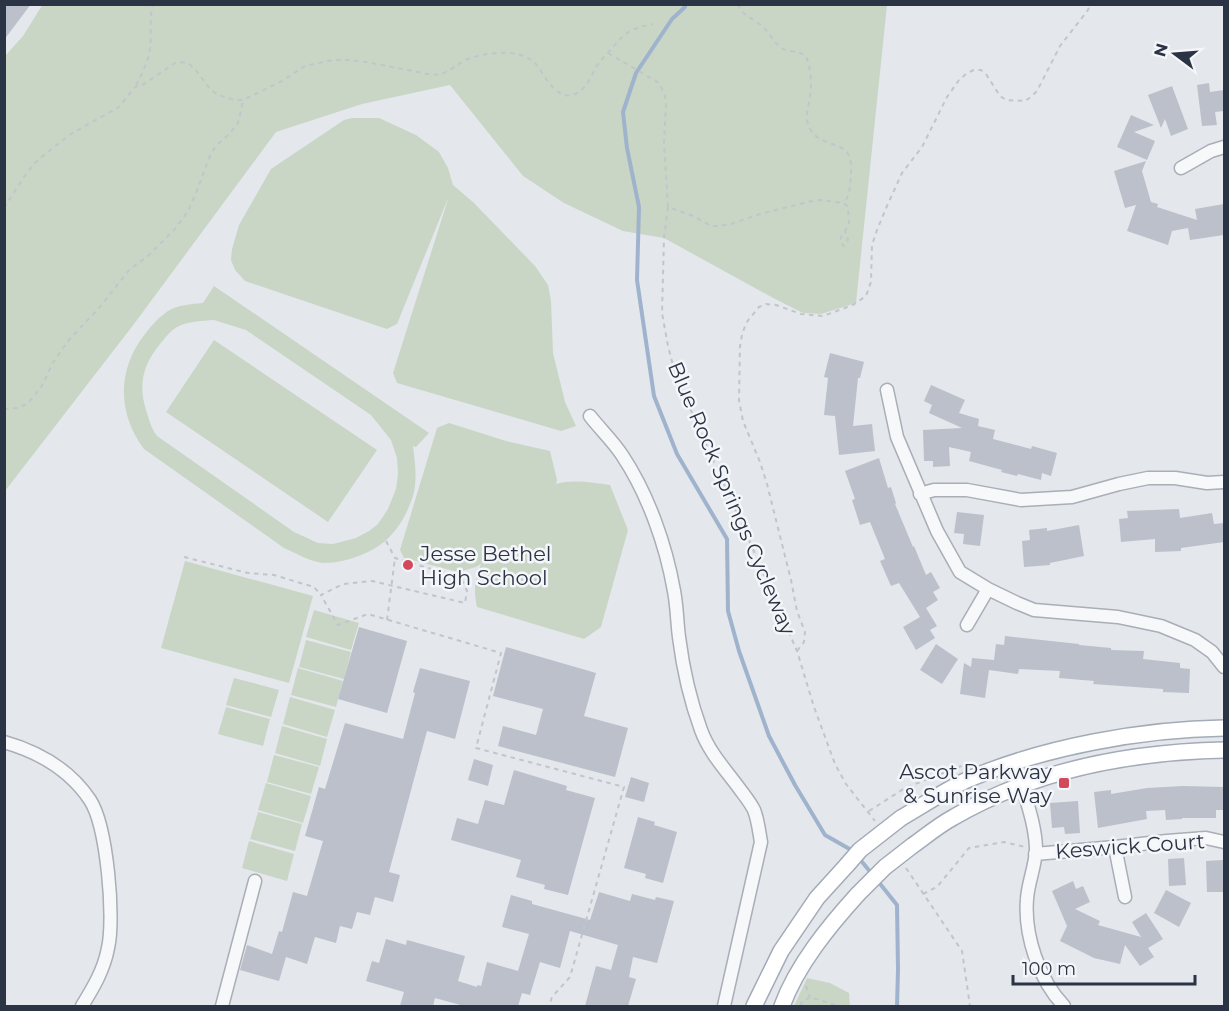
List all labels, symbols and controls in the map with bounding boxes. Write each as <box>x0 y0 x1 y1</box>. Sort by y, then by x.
north arrow <box>1145 24 1205 84</box>
text: N <box>1150 41 1172 59</box>
street label: Blue Rock Springs Cycleway <box>663 358 801 639</box>
place label: Jesse Bethel High School <box>419 541 551 590</box>
marker: Jesse Bethel High School <box>401 558 415 572</box>
place label: Ascot Parkway & Sunrise Way <box>899 759 1053 808</box>
marker: Ascot Parkway & Sunrise Way <box>1057 776 1071 790</box>
street label: Keswick Court <box>1054 828 1206 864</box>
scale bar <box>1013 948 1194 986</box>
text: 100 m <box>1022 958 1076 980</box>

